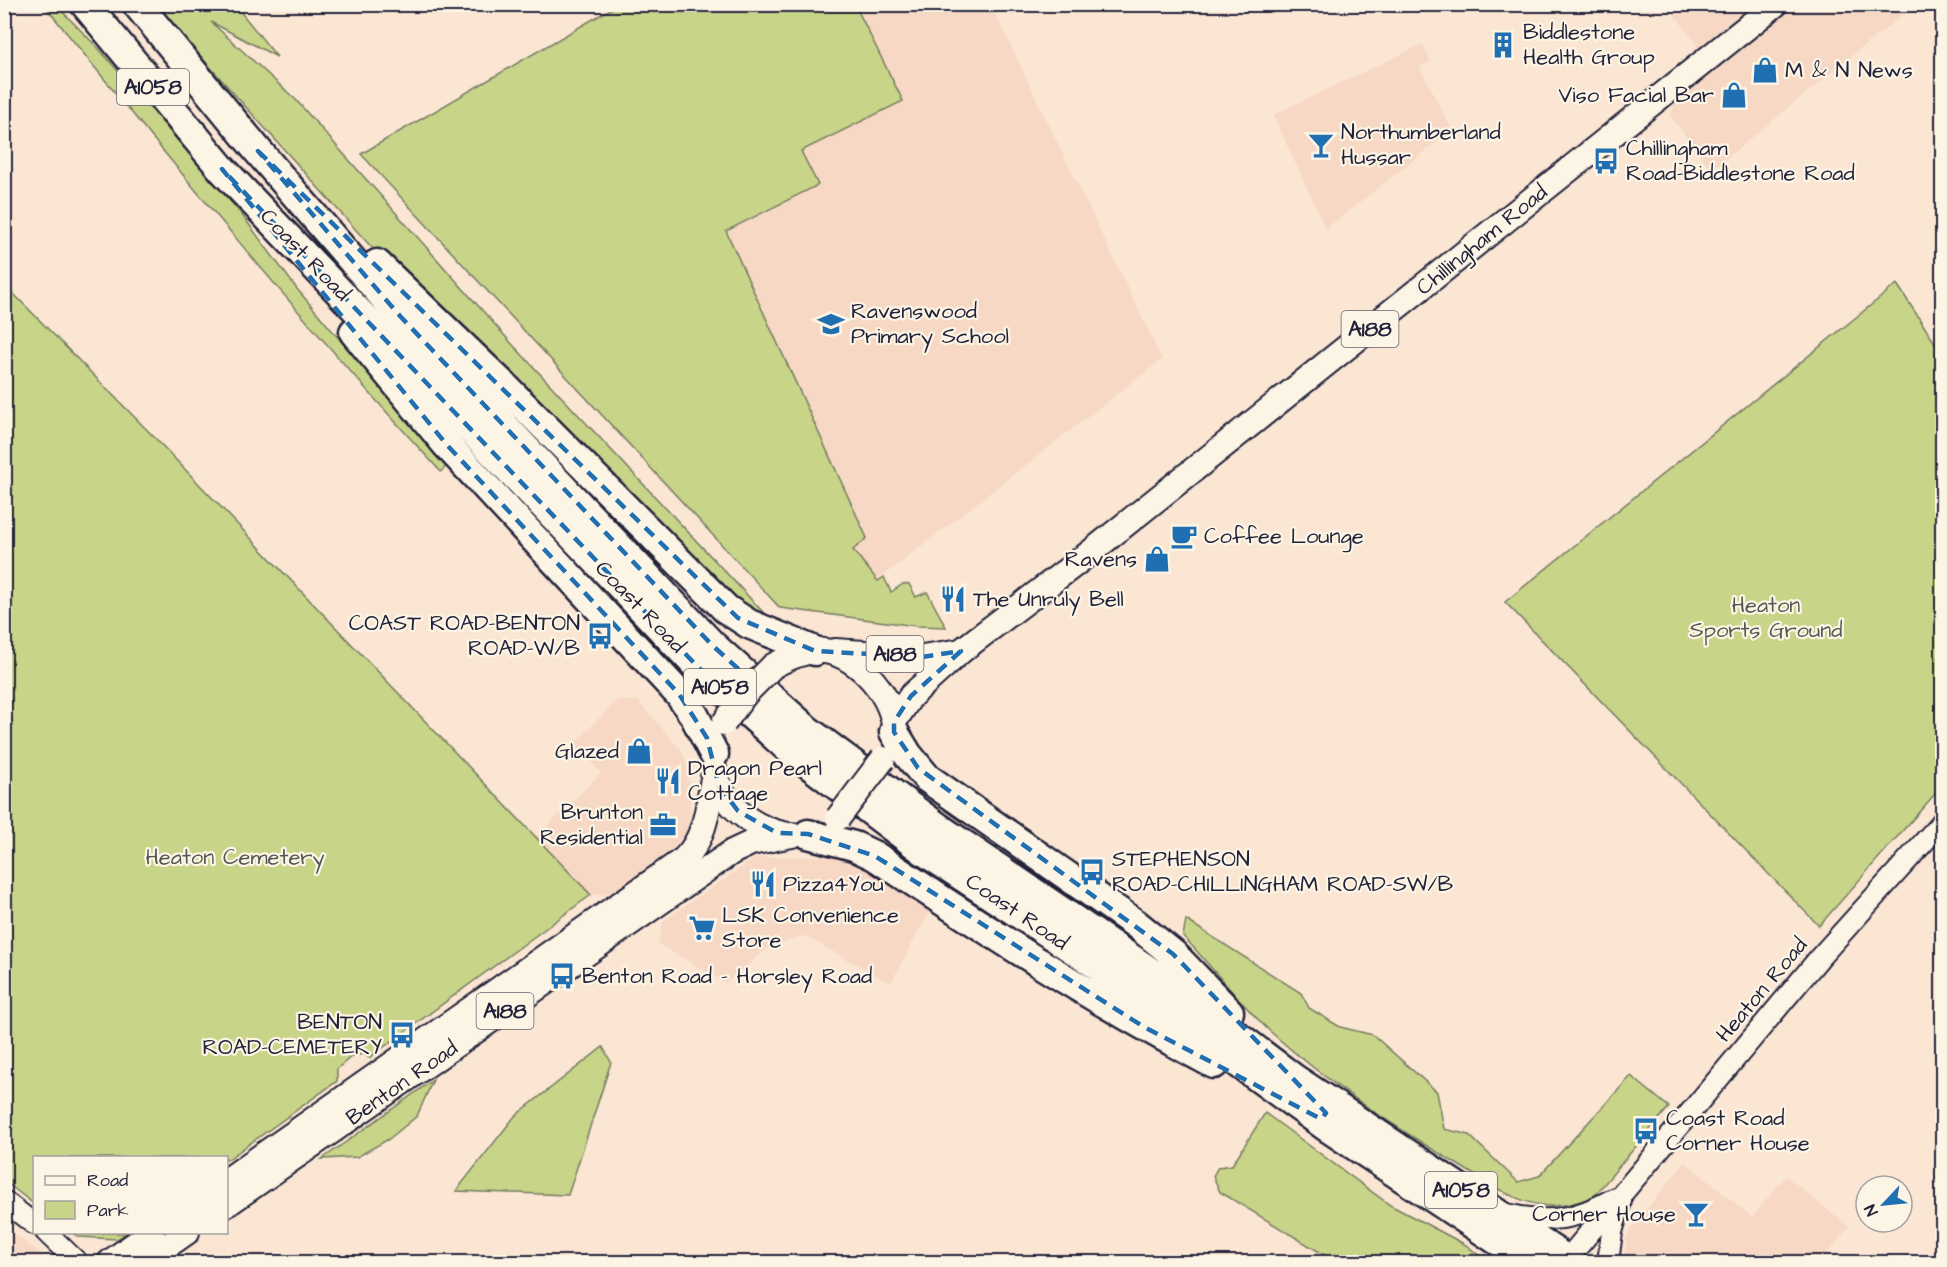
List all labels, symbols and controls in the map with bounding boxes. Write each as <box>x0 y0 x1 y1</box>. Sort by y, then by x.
place label: Biddlestone Health Group <box>1523 17 1655 73</box>
building icon: Biddlestone Health Group <box>1488 30 1518 60</box>
shop icon: M & N News <box>1750 55 1780 85</box>
place label: M & N News <box>1785 55 1913 86</box>
road number: A1058 <box>117 69 189 105</box>
place label: Viso Facial Bar <box>1559 80 1714 111</box>
shop icon: Viso Facial Bar <box>1719 80 1749 110</box>
place label: Northumberland Hussar <box>1341 117 1501 173</box>
bar icon: Northumberland Hussar <box>1306 130 1336 160</box>
place label: Chillingham Road-Biddlestone Road <box>1626 133 1855 189</box>
bus stop icon: Chillingham Road-Biddlestone Road <box>1591 146 1621 176</box>
street label: Chillingham Road <box>1410 177 1555 303</box>
street label: Coast Road <box>253 202 357 308</box>
place label: Ravenswood Primary School <box>851 296 1009 353</box>
school or university icon: Ravenswood Primary School <box>816 309 846 339</box>
road number: A188 <box>1342 311 1398 347</box>
cafe icon: Coffee Lounge <box>1169 521 1199 551</box>
place label: Coffee Lounge <box>1204 521 1364 553</box>
place label: Ravens <box>1065 544 1137 575</box>
shop icon: Ravens <box>1142 544 1172 574</box>
street label: Coast Road <box>588 554 692 660</box>
restaurant icon: The Unruly Bell <box>938 584 968 614</box>
place label: The Unruly Bell <box>973 584 1124 616</box>
park label: Heaton Sports Ground <box>1690 590 1842 646</box>
place label: COAST ROAD-BENTON ROAD-W/B <box>349 608 580 664</box>
bus stop icon: COAST ROAD-BENTON ROAD-W/B <box>585 621 615 651</box>
road number: A188 <box>866 636 924 672</box>
road number: A1058 <box>684 669 756 705</box>
place label: Glazed <box>555 736 619 767</box>
shop icon: Glazed <box>624 736 654 766</box>
place label: Dragon Pearl Cottage <box>688 753 822 810</box>
restaurant icon: Dragon Pearl Cottage <box>653 766 683 796</box>
place label: Brunton Residential <box>540 797 643 853</box>
office icon: Brunton Residential <box>648 810 678 840</box>
park label: Heaton Cemetery <box>145 842 325 874</box>
place label: STEPHENSON ROAD-CHILLINGHAM ROAD-SW/B <box>1112 844 1454 900</box>
bus stop icon: STEPHENSON ROAD-CHILLINGHAM ROAD-SW/B <box>1077 857 1107 887</box>
street label: Coast Road <box>959 866 1075 958</box>
restaurant icon: Pizza4You <box>748 869 778 899</box>
place label: Pizza4You <box>783 869 884 900</box>
place label: LSK Convenience Store <box>722 900 899 956</box>
supermarket icon: LSK Convenience Store <box>687 913 717 943</box>
street label: Heaton Road <box>1709 931 1815 1049</box>
bus stop icon: Benton Road - Horsley Road <box>547 961 577 991</box>
place label: Benton Road - Horsley Road <box>582 961 872 993</box>
road number: A188 <box>476 993 534 1029</box>
place label: BENTON ROAD-CEMETERY <box>202 1007 382 1063</box>
bus stop icon: BENTON ROAD-CEMETERY <box>387 1020 417 1050</box>
street label: Benton Road <box>340 1033 464 1133</box>
place label: Coast Road Corner House <box>1666 1103 1810 1159</box>
bus stop icon: Coast Road Corner House <box>1631 1116 1661 1146</box>
legend <box>33 1156 228 1234</box>
text: Road <box>87 1168 128 1193</box>
road number: A1058 <box>1425 1172 1497 1208</box>
north arrow <box>1854 1174 1914 1234</box>
text: Park <box>87 1198 129 1223</box>
place label: Corner House <box>1532 1199 1676 1230</box>
bar icon: Corner House <box>1681 1199 1711 1229</box>
text: N <box>1859 1201 1884 1219</box>

